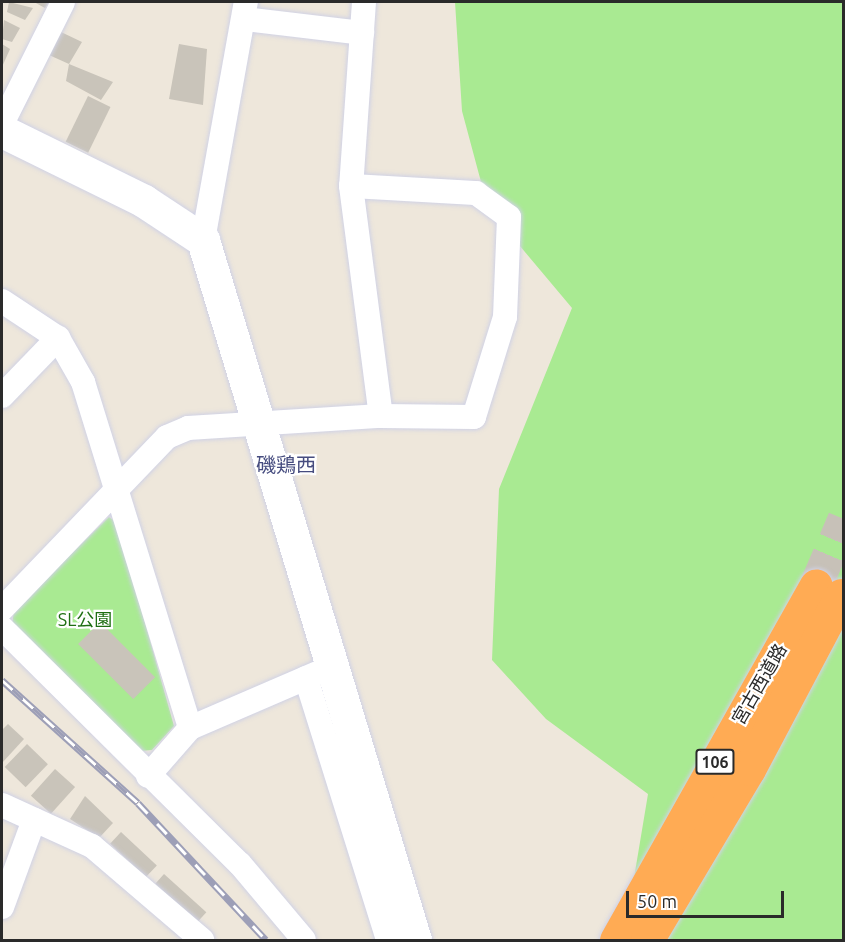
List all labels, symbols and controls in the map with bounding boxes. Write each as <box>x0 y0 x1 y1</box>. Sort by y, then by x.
district label: 磯鶏西 <box>256 452 316 476</box>
park label: SL公園 <box>58 608 112 630</box>
street label: 宮古西道路 <box>727 640 791 728</box>
road number: 106 <box>694 749 736 775</box>
scale bar <box>629 879 786 917</box>
text: 50 m <box>637 891 677 911</box>

